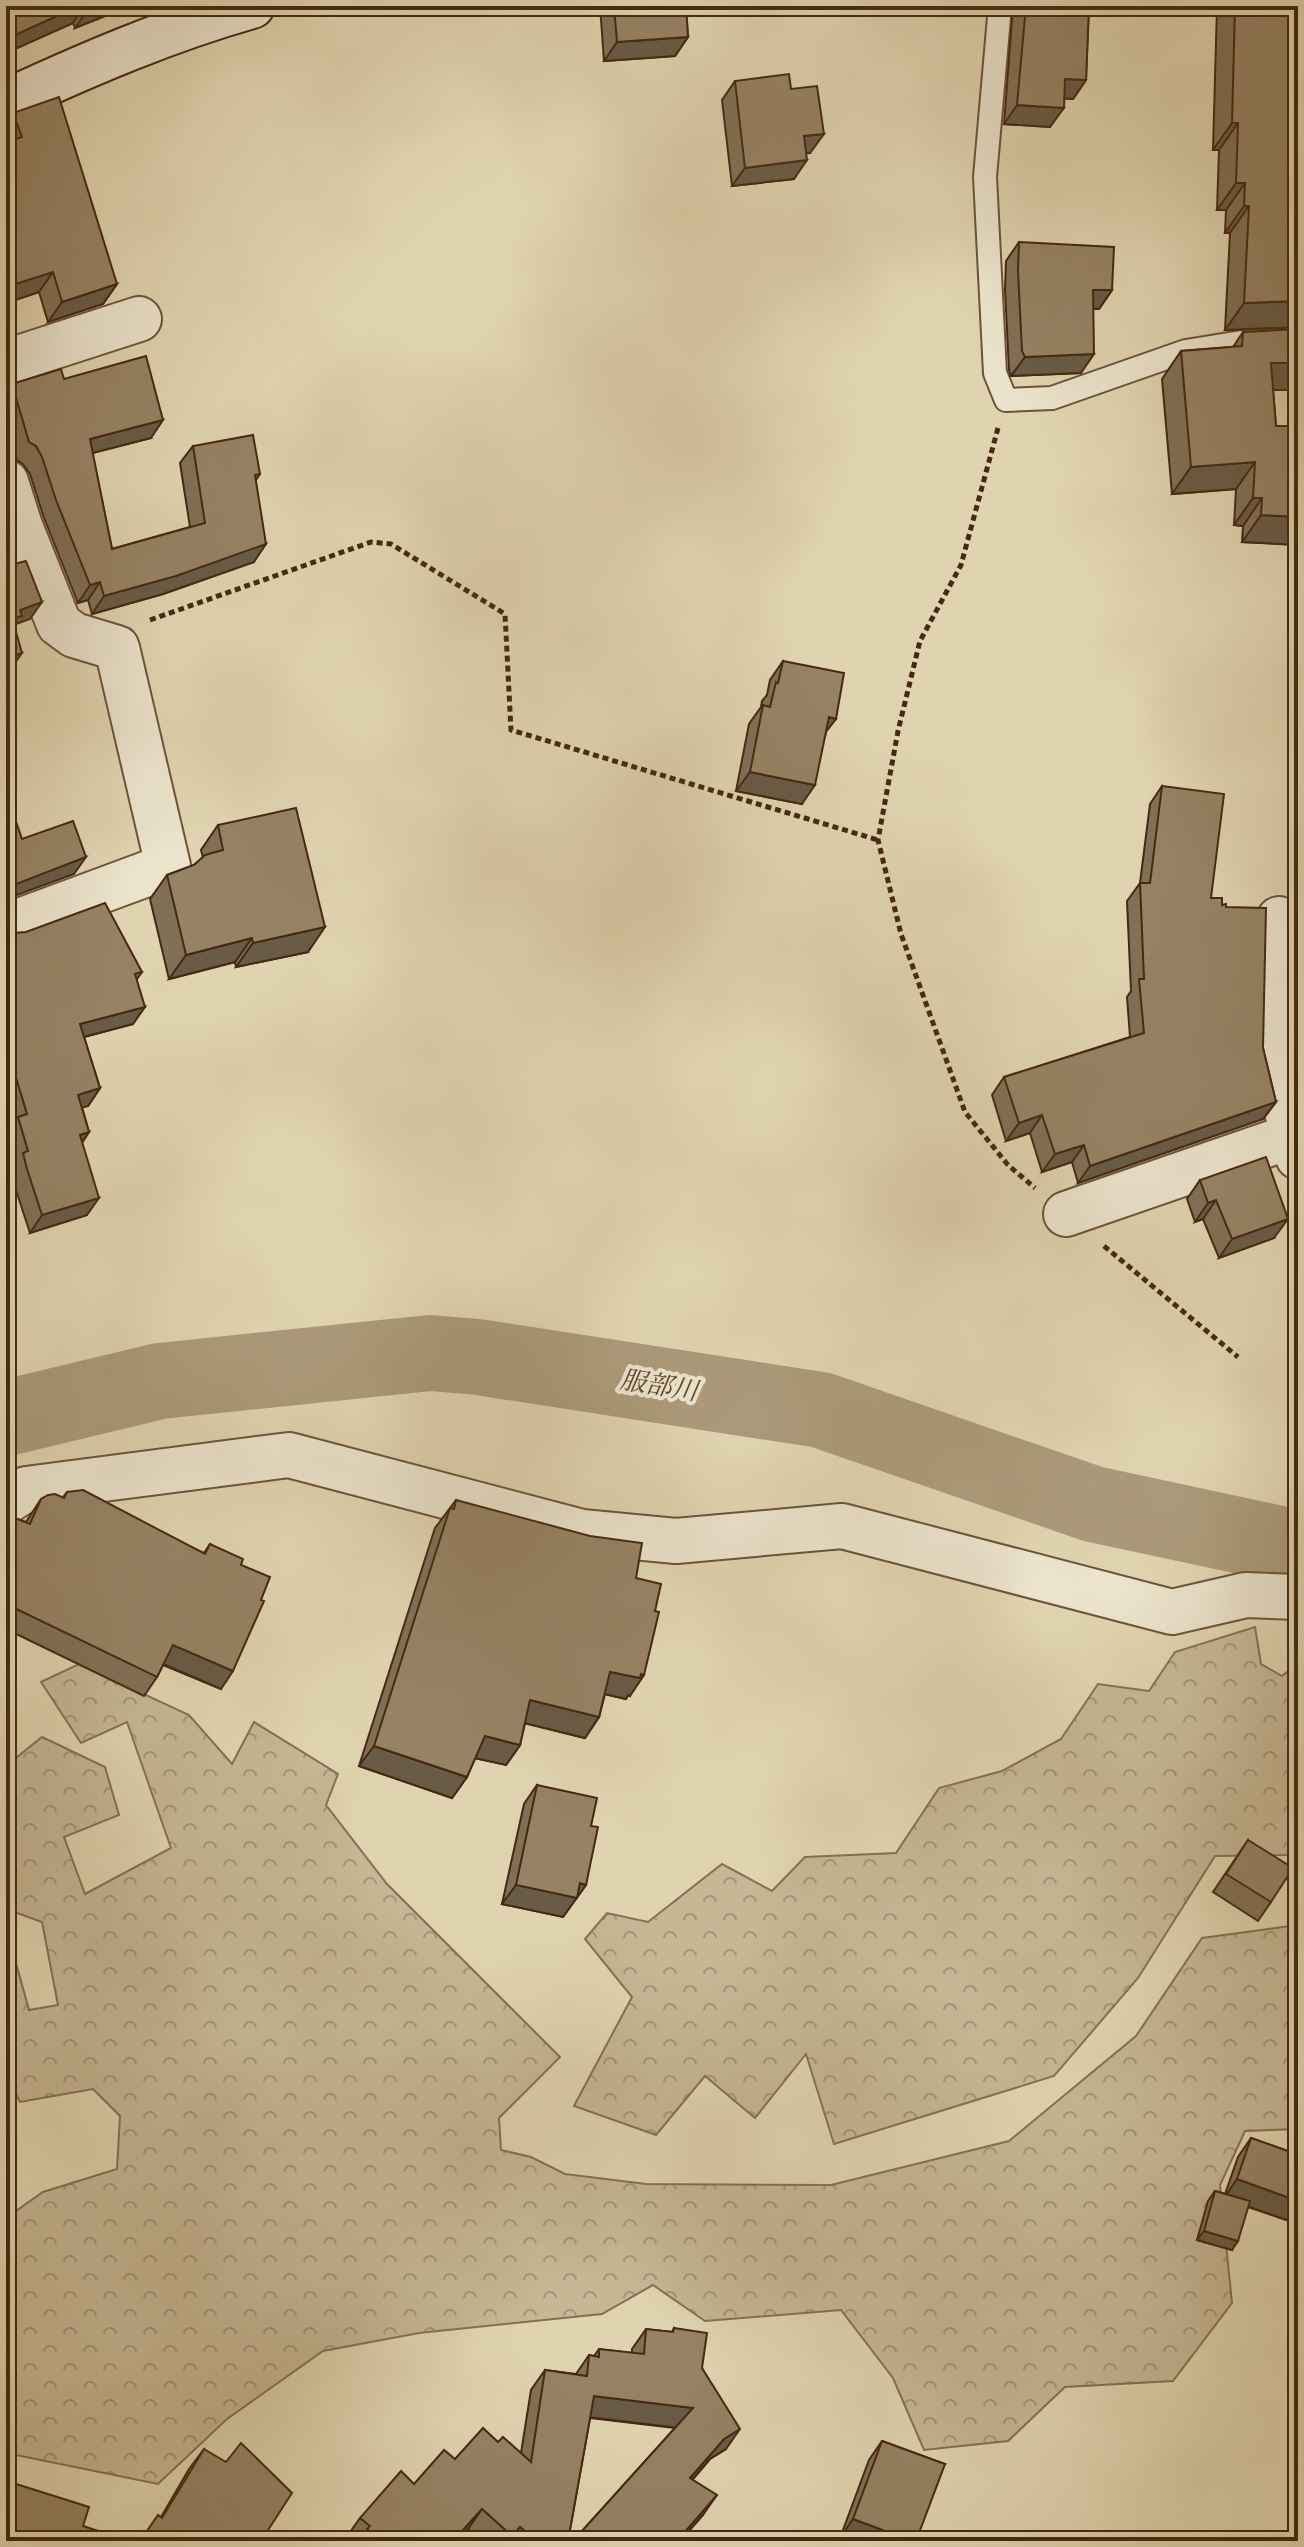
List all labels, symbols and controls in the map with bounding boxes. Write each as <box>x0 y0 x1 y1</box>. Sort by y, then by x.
water label: 服部川 <box>618 1363 703 1407</box>

